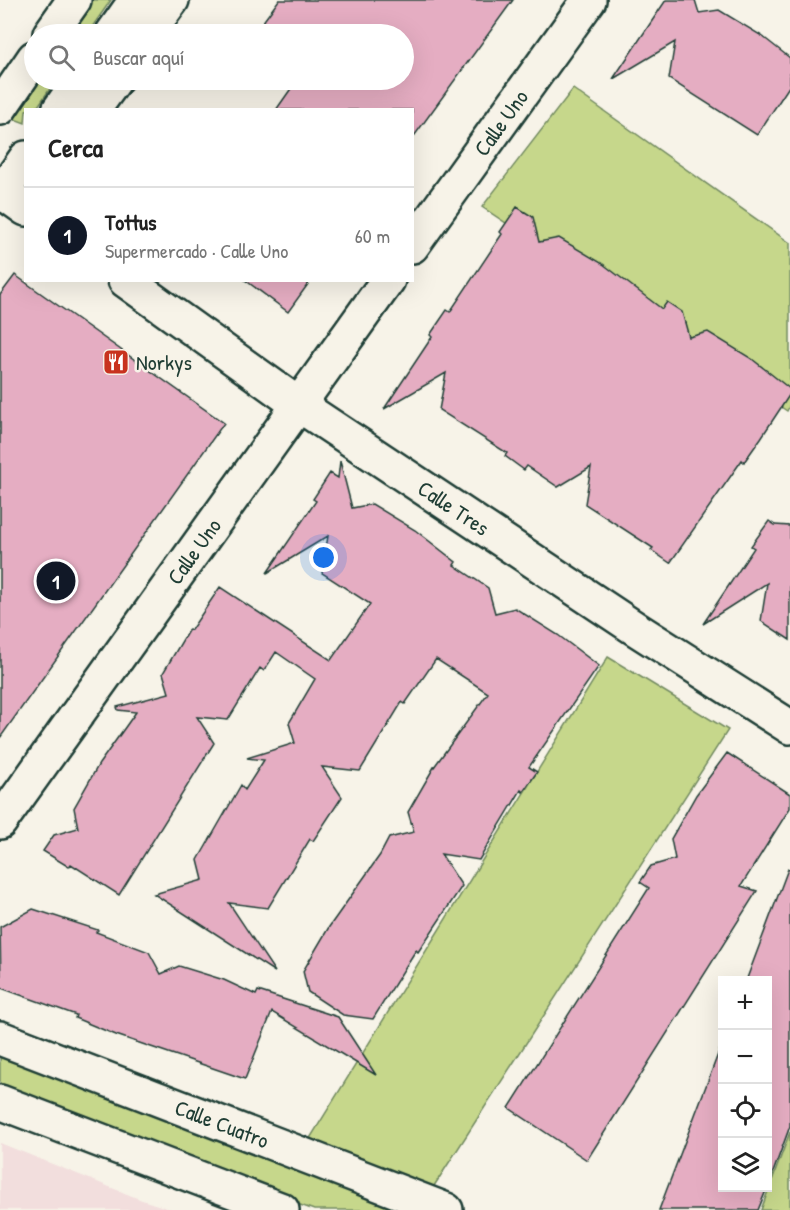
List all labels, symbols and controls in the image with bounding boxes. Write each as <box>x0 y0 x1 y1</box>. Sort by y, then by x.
search box <box>24 24 414 90</box>
icon: search <box>45 41 78 74</box>
text: Buscar aquí <box>93 42 185 72</box>
street label: Calle Uno <box>467 83 535 162</box>
text: Cerca <box>48 130 103 165</box>
text: Tottus <box>105 207 157 237</box>
text: 1 <box>64 222 71 249</box>
text: 60 m <box>355 222 390 249</box>
text: Supermercado · Calle Uno <box>105 237 288 264</box>
restaurant icon: Norkys <box>101 347 131 377</box>
place label: Norkys <box>136 347 192 377</box>
street label: Calle Tres <box>412 473 495 542</box>
street label: Calle Uno <box>160 512 228 590</box>
your location <box>309 543 338 572</box>
pin: 1 <box>36 558 76 604</box>
map controls <box>718 976 772 1192</box>
button: + <box>718 976 772 1030</box>
button: − <box>718 1030 772 1084</box>
button: locate <box>718 1084 772 1138</box>
street label: Calle Cuatro <box>171 1092 273 1155</box>
button: layers <box>718 1138 772 1192</box>

